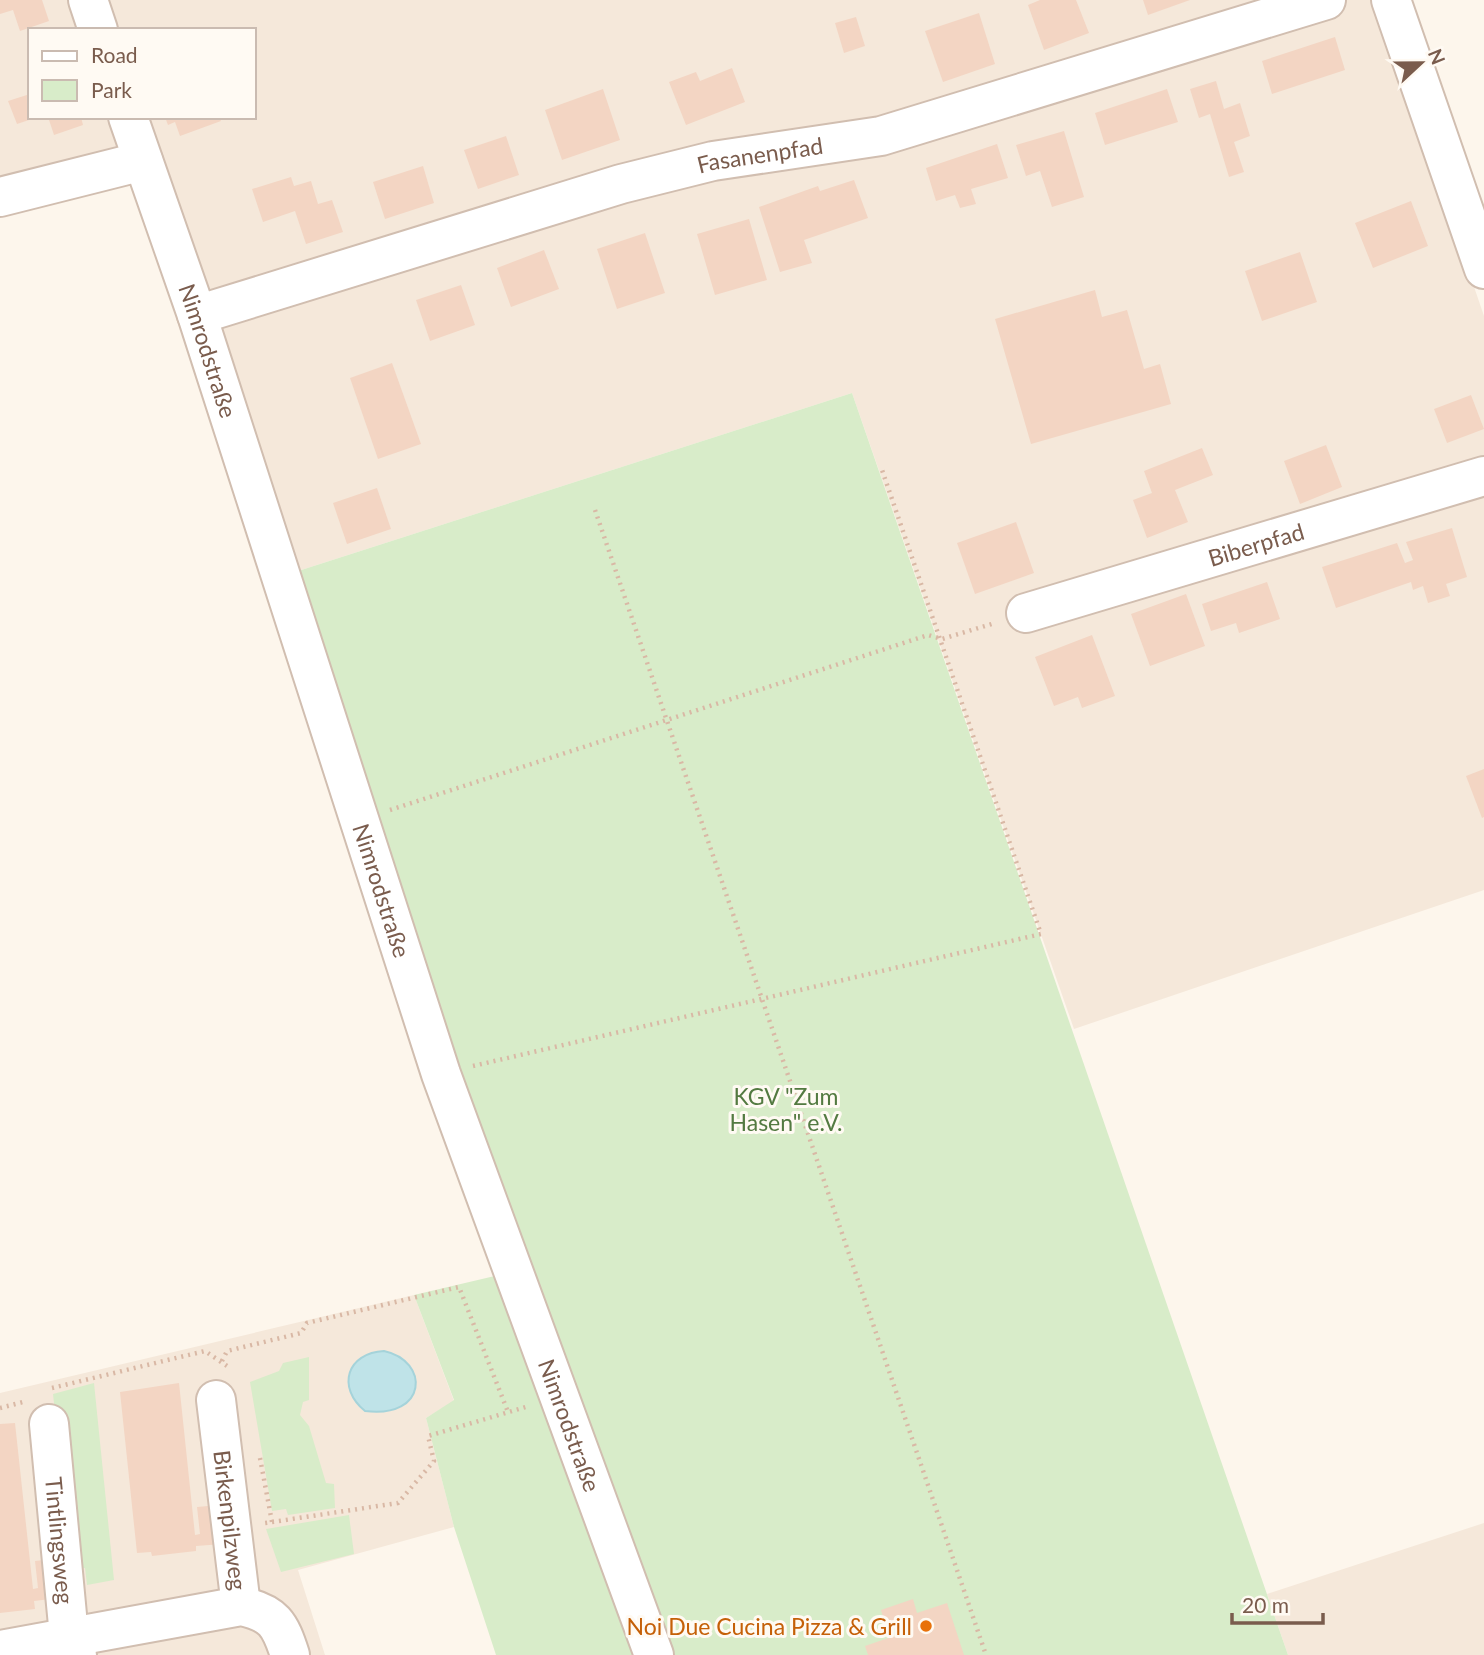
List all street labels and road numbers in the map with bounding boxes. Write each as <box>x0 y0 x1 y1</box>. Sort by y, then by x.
street label: Fasanenpfad <box>694 131 825 179</box>
street label: Nimrodstraße <box>173 280 243 421</box>
street label: Biberpfad <box>1205 517 1307 572</box>
street label: Nimrodstraße <box>347 820 417 961</box>
street label: Nimrodstraße <box>533 1355 607 1495</box>
street label: Birkenpilzweg <box>208 1448 253 1592</box>
street label: Tintlingsweg <box>40 1476 80 1605</box>

